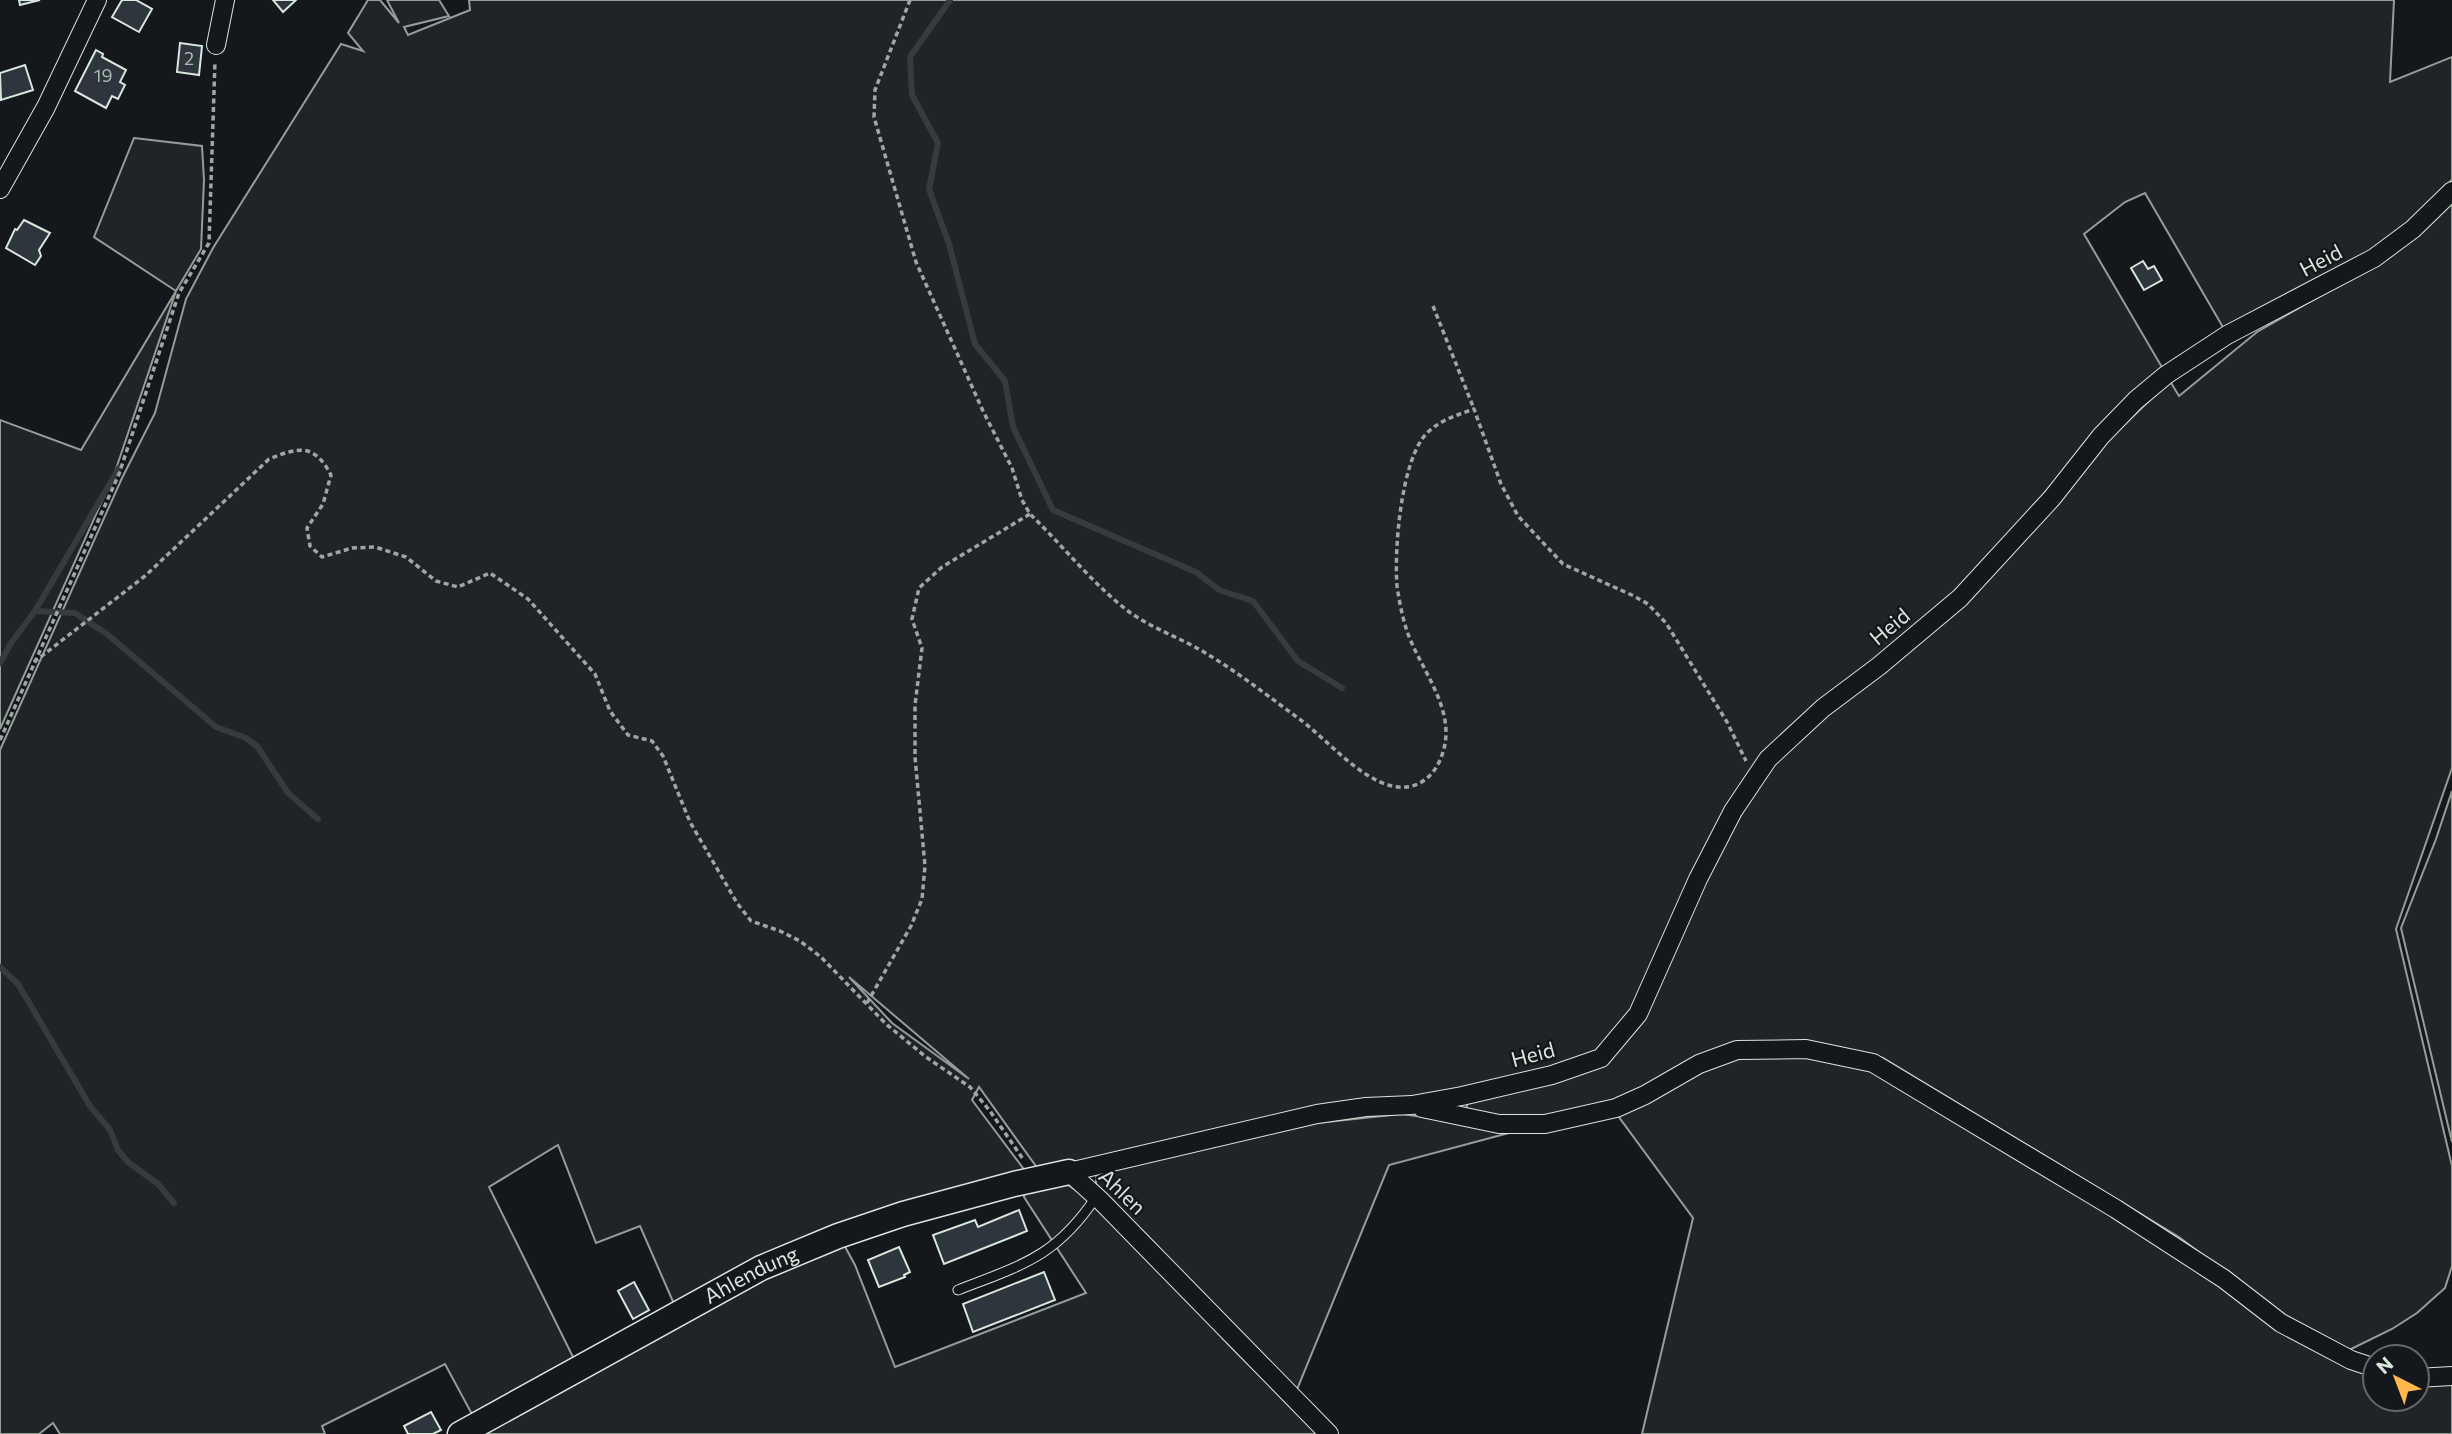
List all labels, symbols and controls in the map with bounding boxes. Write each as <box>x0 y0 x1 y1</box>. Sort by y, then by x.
house number: 2 <box>184 47 194 69</box>
house number: 19 <box>94 64 112 86</box>
street label: Heid <box>2295 238 2346 281</box>
street label: Heid <box>1864 602 1914 650</box>
street label: Heid <box>1508 1036 1557 1071</box>
street label: Ahlen <box>1095 1163 1151 1219</box>
street label: Ahlendung <box>699 1240 802 1308</box>
north arrow <box>2361 1343 2431 1413</box>
text: N <box>2371 1352 2397 1378</box>

